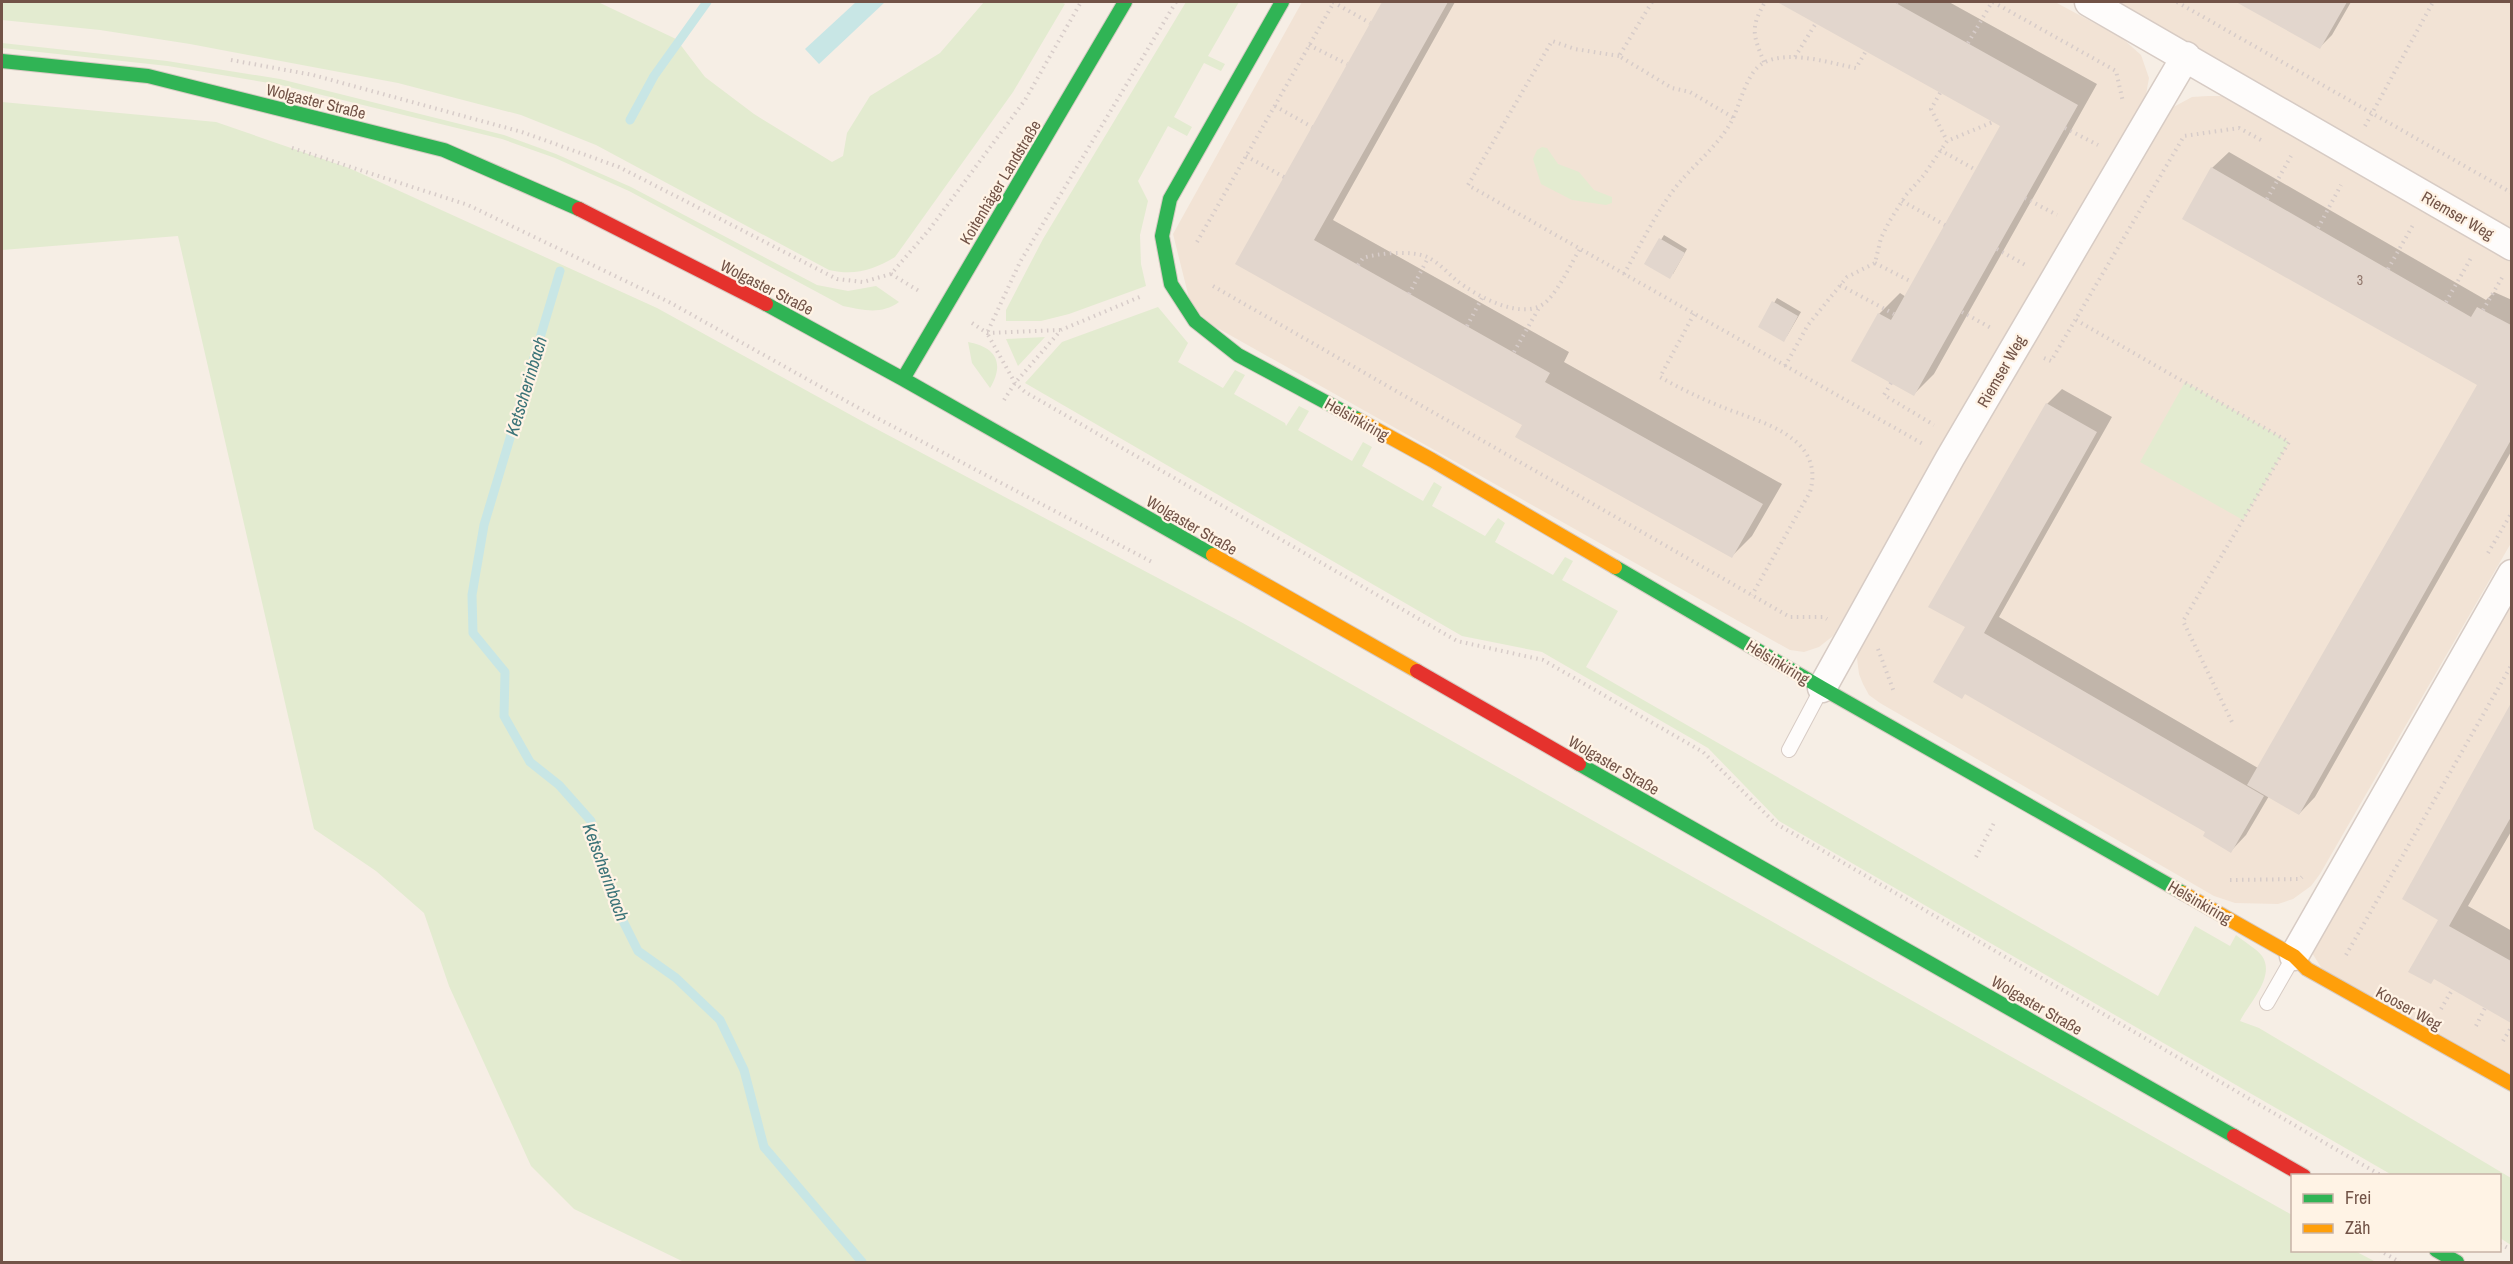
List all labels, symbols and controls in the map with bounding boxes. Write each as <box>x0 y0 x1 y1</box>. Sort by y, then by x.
street label: Wolgaster Straße <box>264 78 368 124</box>
street label: Koitenhäger Landstraße <box>954 116 1046 248</box>
street label: Riemser Weg <box>2418 185 2499 245</box>
street label: Wolgaster Straße <box>717 254 817 320</box>
house number: 3 <box>2357 271 2363 289</box>
street label: Riemser Weg <box>1971 330 2031 411</box>
water label: Ketscherinbach <box>499 333 553 439</box>
street label: Helsinkiring <box>1321 392 1394 446</box>
street label: Wolgaster Straße <box>1142 490 1242 560</box>
street label: Helsinkiring <box>1742 635 1814 690</box>
street label: Wolgaster Straße <box>1564 730 1664 800</box>
water label: Ketscherinbach <box>577 820 635 924</box>
street label: Helsinkiring <box>2164 875 2236 929</box>
street label: Wolgaster Straße <box>1987 970 2087 1040</box>
street label: Kooser Weg <box>2372 981 2446 1035</box>
legend <box>2291 1174 2501 1252</box>
text: Frei <box>2345 1185 2371 1210</box>
text: Zäh <box>2345 1215 2370 1240</box>

